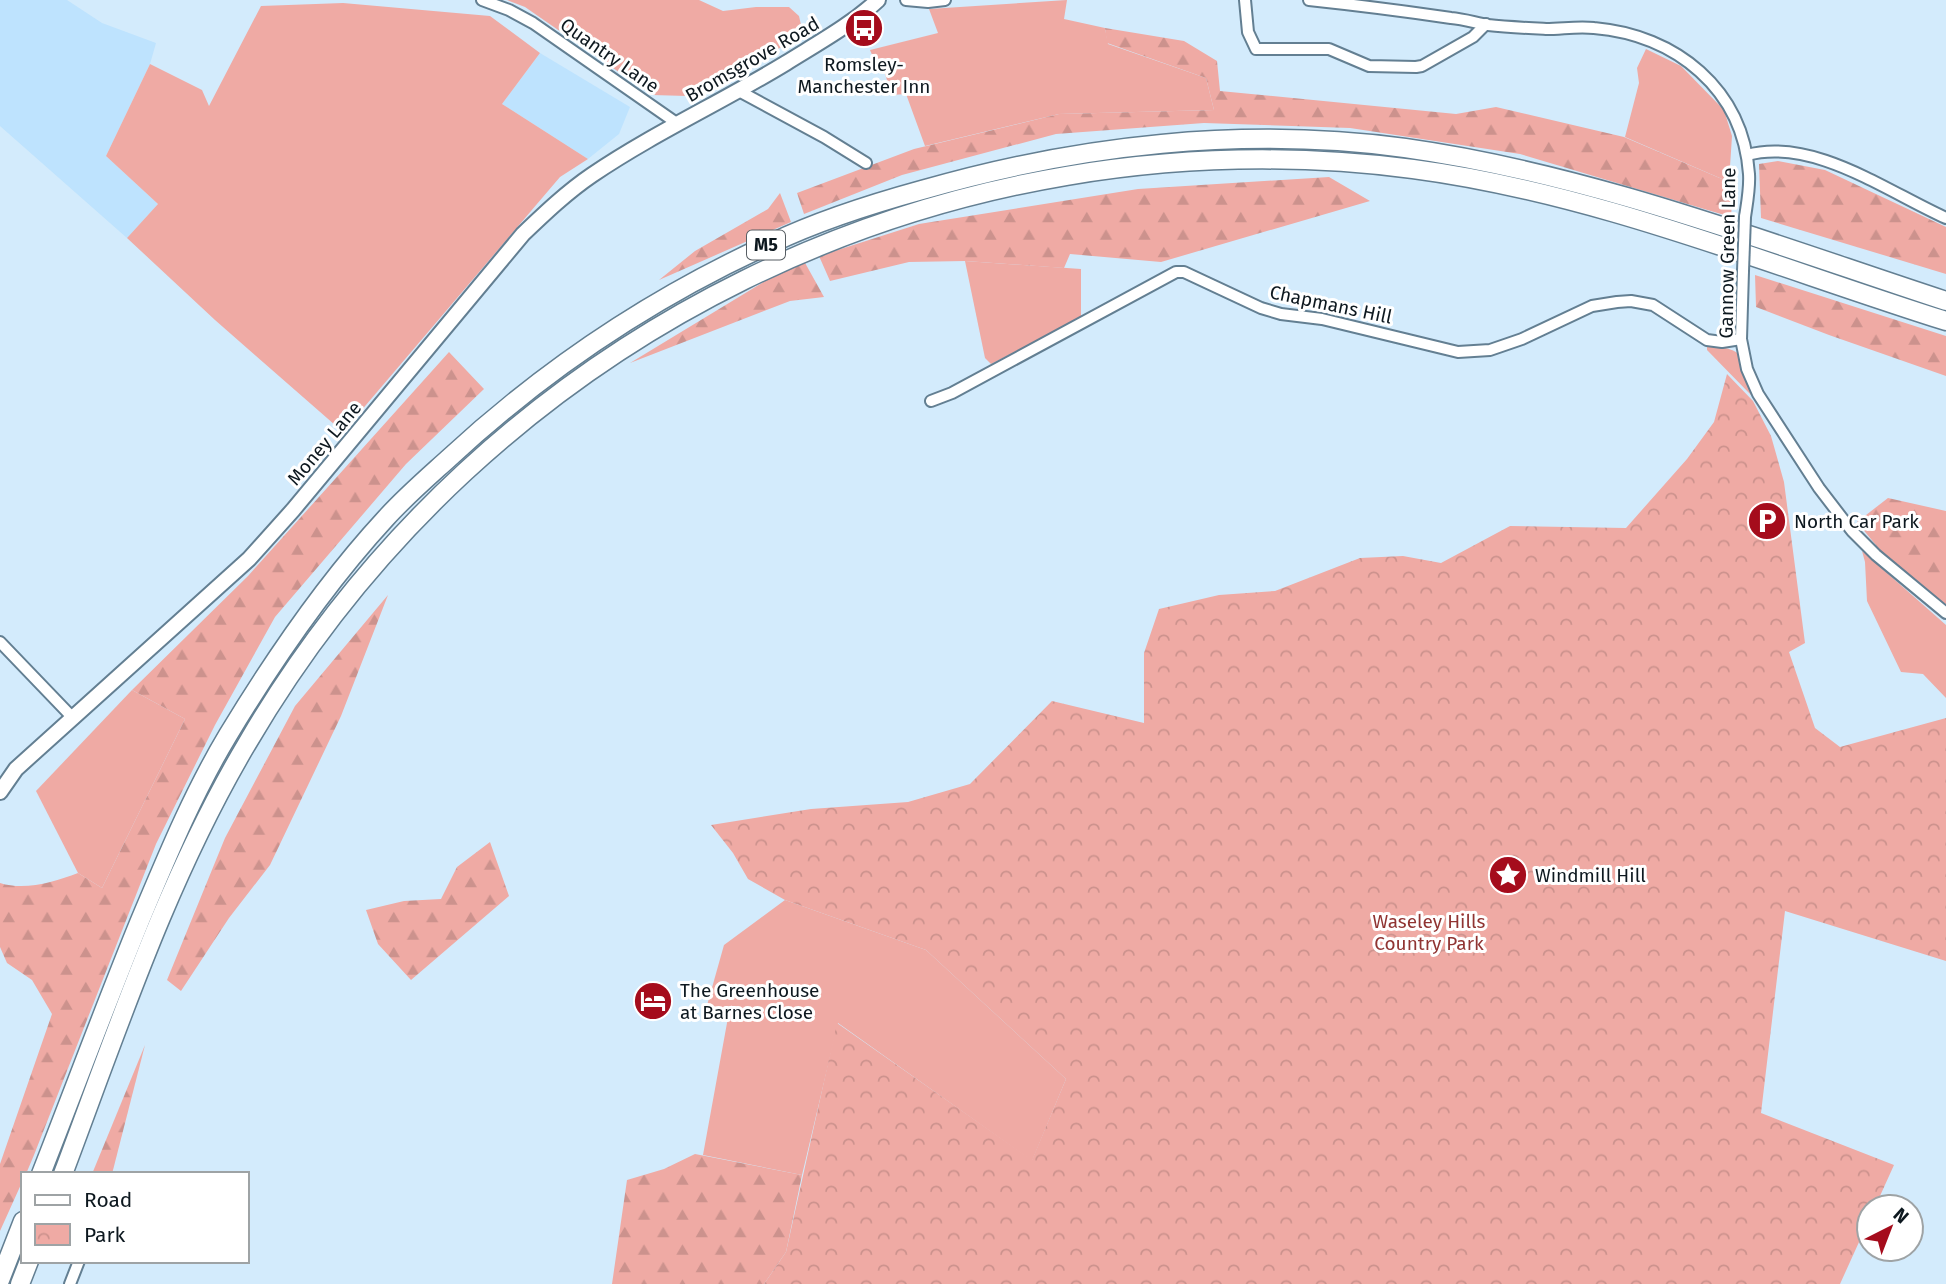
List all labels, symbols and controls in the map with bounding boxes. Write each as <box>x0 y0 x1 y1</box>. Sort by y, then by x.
bus stop icon: Romsley- Manchester Inn <box>843 7 885 49</box>
street label: Bromsgrove Road <box>681 12 823 107</box>
street label: Quantry Lane <box>556 13 664 98</box>
place label: Romsley- Manchester Inn <box>798 53 930 98</box>
street label: Gannow Green Lane <box>1715 167 1740 339</box>
road number: M5 <box>747 230 785 260</box>
street label: Chapmans Hill <box>1268 280 1394 329</box>
street label: Money Lane <box>283 397 366 490</box>
parking icon: North Car Park <box>1746 500 1788 542</box>
place label: North Car Park <box>1794 510 1919 533</box>
place icon: Windmill Hill <box>1487 854 1529 896</box>
place label: Windmill Hill <box>1535 864 1646 887</box>
park label: Waseley Hills Country Park <box>1373 910 1486 955</box>
place label: The Greenhouse at Barnes Close <box>680 979 819 1024</box>
hotel icon: The Greenhouse at Barnes Close <box>632 980 674 1022</box>
legend <box>21 1172 248 1263</box>
text: Road <box>84 1187 132 1213</box>
north arrow <box>1855 1193 1925 1263</box>
text: N <box>1889 1203 1913 1229</box>
text: Park <box>84 1222 126 1248</box>

